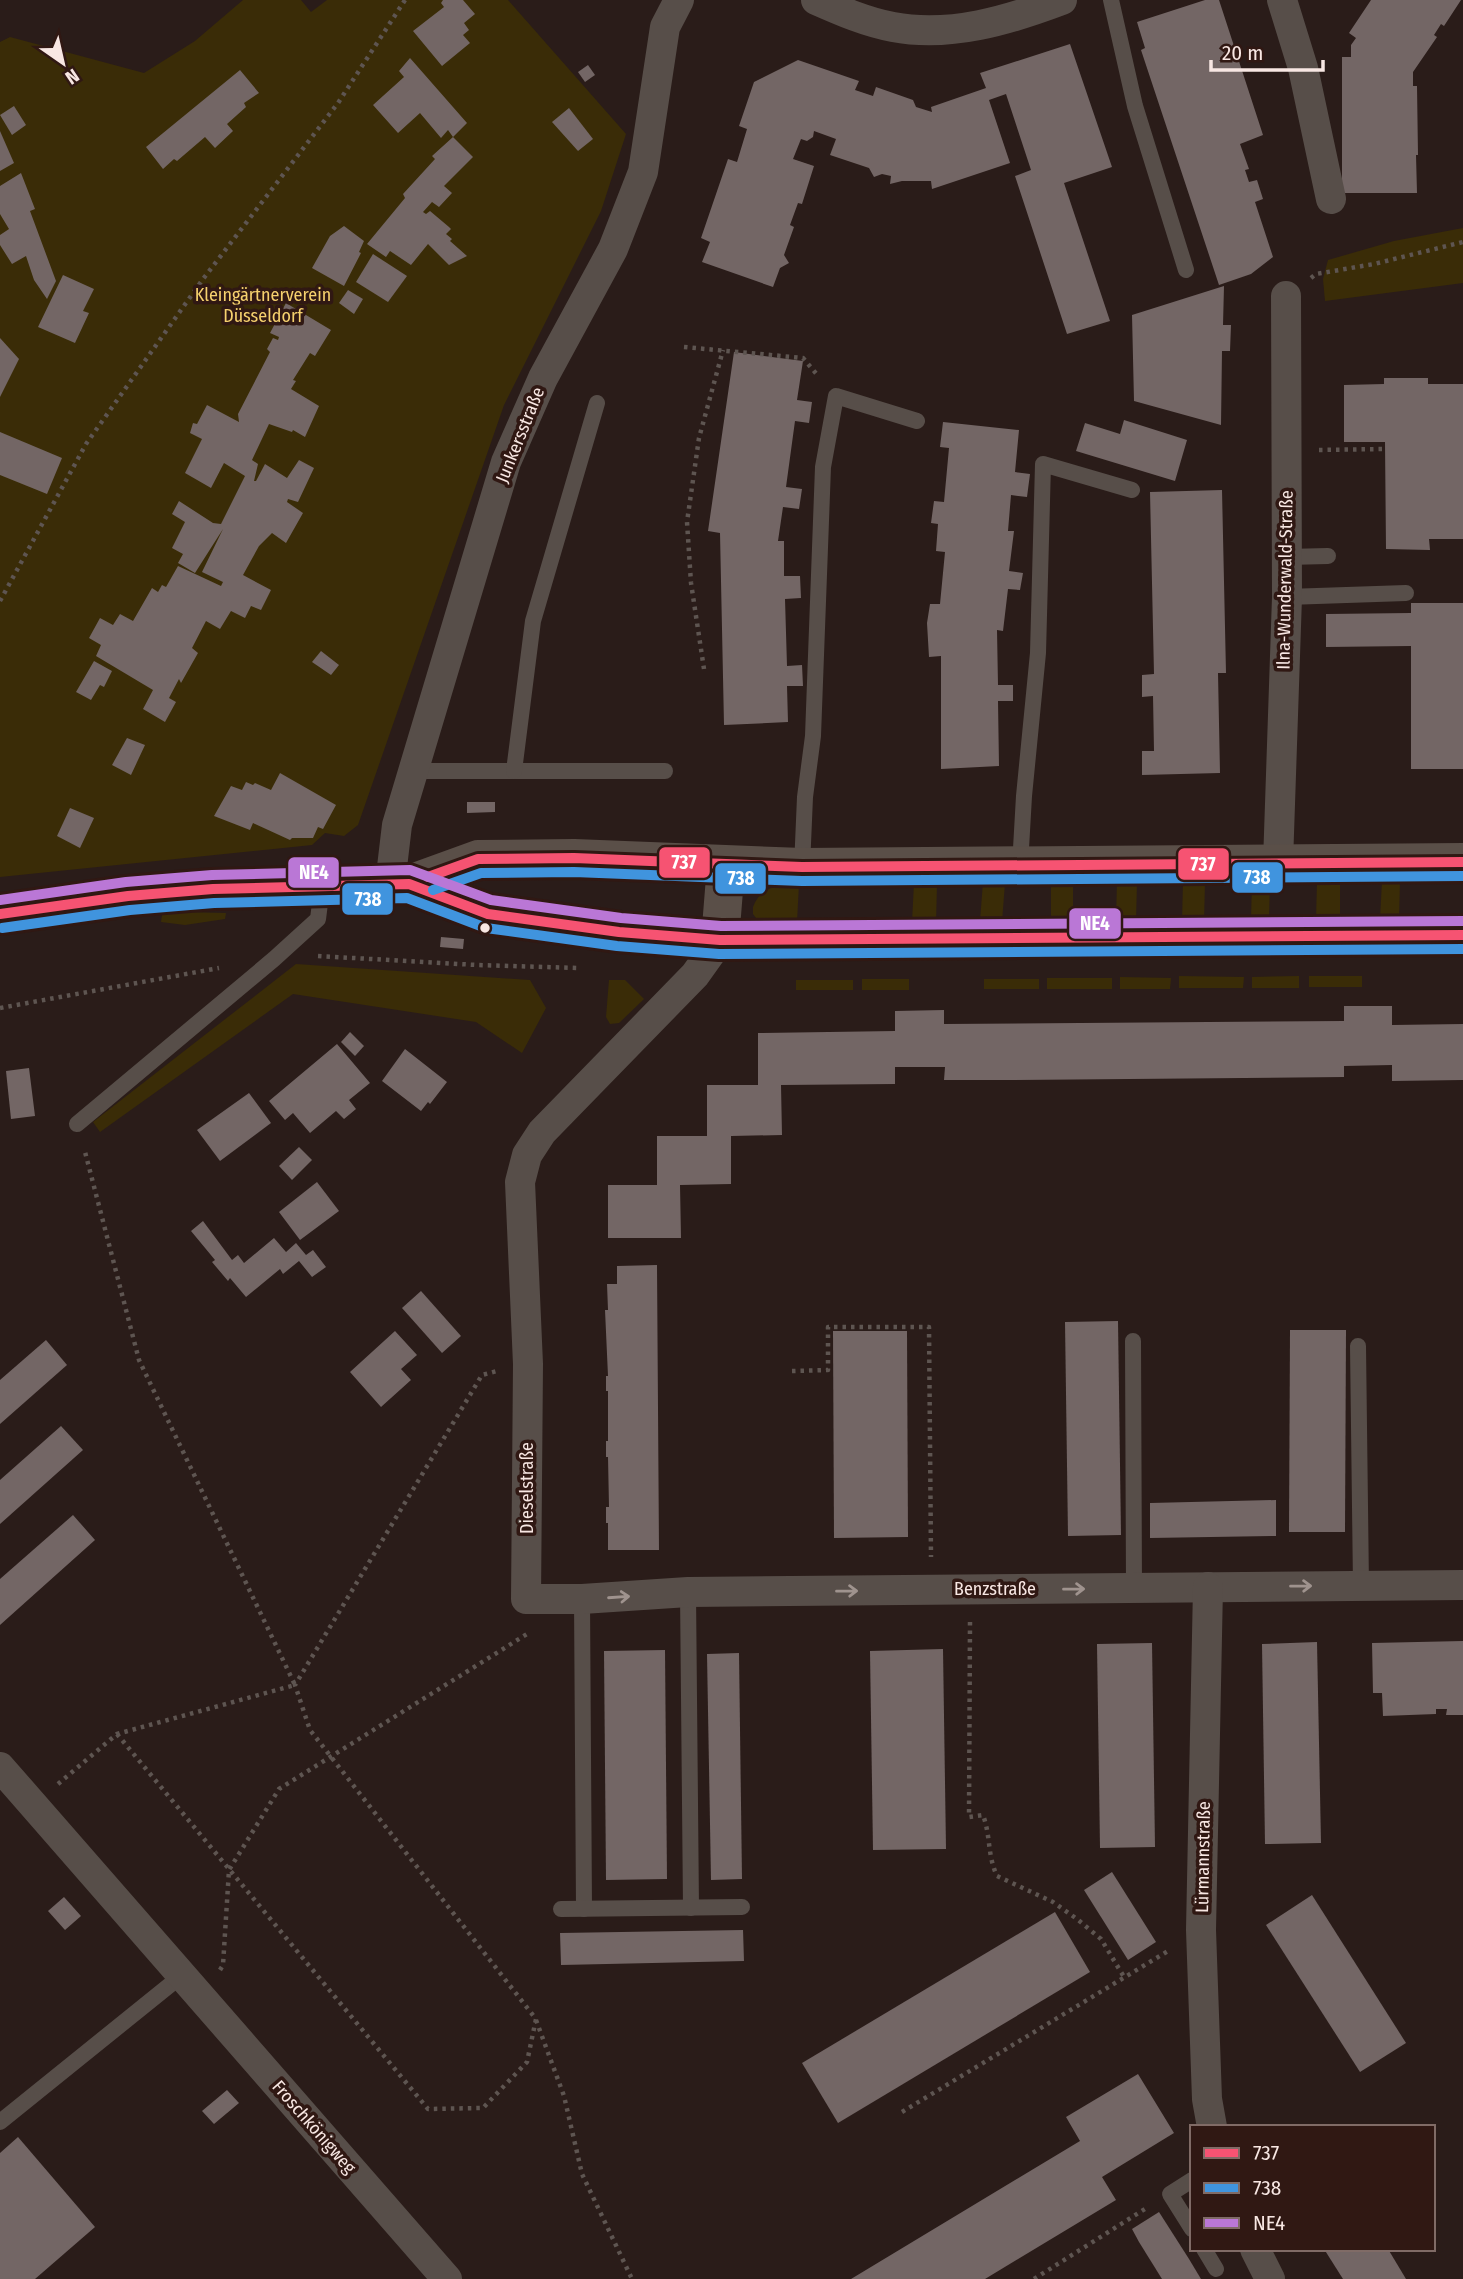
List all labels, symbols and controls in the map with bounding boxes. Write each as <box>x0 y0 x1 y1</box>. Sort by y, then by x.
north arrow <box>28 28 98 98</box>
scale bar <box>1211 28 1323 72</box>
text: 20 m <box>1222 40 1263 66</box>
text: N <box>61 64 83 89</box>
park label: Kleingärtnerverein Düsseldorf <box>195 284 331 327</box>
street label: Junkersstraße <box>491 384 549 486</box>
street label: Ilna-Wunderwald-Straße <box>1272 490 1298 670</box>
line badge: 737 <box>658 846 711 879</box>
line badge: 737 <box>1177 847 1230 881</box>
text: 737 <box>671 851 697 874</box>
text: 737 <box>1190 853 1216 876</box>
line badge: NE4 <box>287 856 340 889</box>
text: NE4 <box>299 861 329 884</box>
line badge: 738 <box>1231 861 1284 894</box>
line badge: 738 <box>714 862 767 895</box>
text: 738 <box>1243 866 1271 889</box>
text: 738 <box>727 867 755 890</box>
line badge: 738 <box>341 882 394 916</box>
text: 738 <box>354 888 382 911</box>
line badge: NE4 <box>1068 907 1122 940</box>
text: NE4 <box>1080 912 1110 935</box>
unlabelled marker <box>478 921 492 935</box>
street label: Dieselstraße <box>516 1442 538 1534</box>
street label: Benzstraße <box>954 1578 1036 1600</box>
one-way arrow <box>1290 1579 1313 1593</box>
one-way arrow <box>1062 1582 1085 1595</box>
one-way arrow <box>835 1584 858 1597</box>
one-way arrow <box>607 1590 630 1603</box>
street label: Lürmannstraße <box>1191 1801 1215 1913</box>
street label: Froschkönigweg <box>267 2076 361 2179</box>
legend <box>1190 2125 1435 2251</box>
text: 737 <box>1253 2140 1279 2166</box>
text: 738 <box>1253 2175 1281 2201</box>
text: NE4 <box>1253 2210 1285 2236</box>

